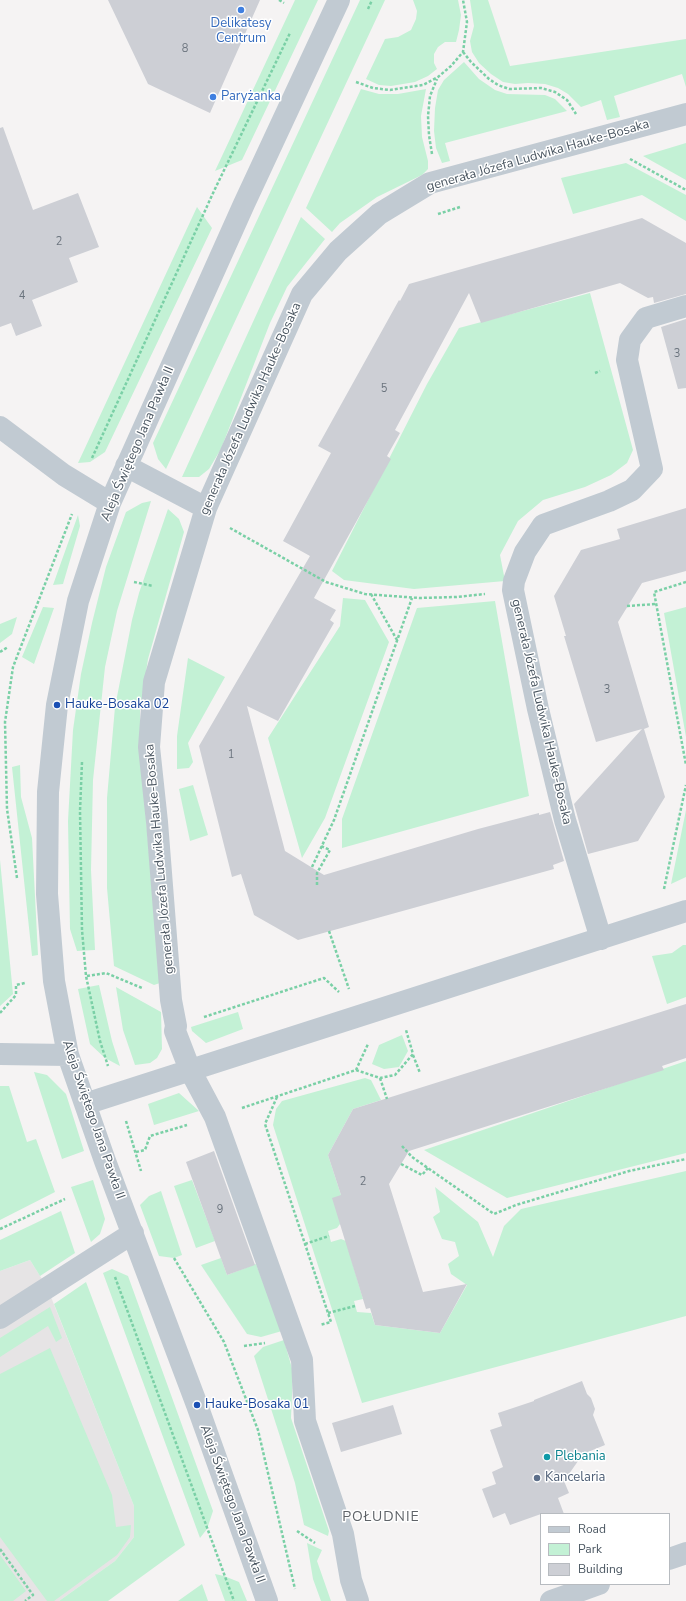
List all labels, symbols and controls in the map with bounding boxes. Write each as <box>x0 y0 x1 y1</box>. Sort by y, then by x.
marker: Delikatesy Centrum <box>236 5 246 15</box>
place label: Delikatesy Centrum <box>211 16 271 47</box>
house number: 8 <box>182 42 188 56</box>
place label: Paryżanka <box>221 89 281 105</box>
marker: Paryżanka <box>208 92 218 102</box>
street label: generała Józefa Ludwika Hauke-Bosaka <box>425 117 651 195</box>
house number: 2 <box>56 235 62 249</box>
house number: 4 <box>19 289 25 303</box>
street label: generała Józefa Ludwika Hauke-Bosaka <box>197 300 305 518</box>
house number: 3 <box>674 347 680 361</box>
street label: Aleja Świętego Jana Pawła II <box>98 364 178 524</box>
house number: 5 <box>381 382 387 396</box>
street label: generała Józefa Ludwika Hauke-Bosaka <box>507 598 575 826</box>
house number: 3 <box>604 683 610 697</box>
place label: Hauke-Bosaka 02 <box>65 697 169 713</box>
marker: Hauke-Bosaka 02 <box>52 700 62 710</box>
street label: generała Józefa Ludwika Hauke-Bosaka <box>142 743 178 975</box>
house number: 1 <box>228 748 234 762</box>
street label: Aleja Świętego Jana Pawła II <box>58 1039 128 1201</box>
house number: 2 <box>360 1175 366 1189</box>
house number: 9 <box>217 1203 223 1217</box>
place label: Hauke-Bosaka 01 <box>205 1397 309 1413</box>
marker: Hauke-Bosaka 01 <box>192 1400 202 1410</box>
street label: Aleja Świętego Jana Pawła II <box>196 1423 268 1585</box>
place label: Plebania <box>555 1449 606 1465</box>
marker: Plebania <box>542 1452 552 1462</box>
place label: Kancelaria <box>545 1470 606 1486</box>
marker: Kancelaria <box>532 1473 542 1483</box>
district label: POŁUDNIE <box>342 1510 420 1526</box>
legend <box>540 1513 670 1585</box>
text: Road <box>578 1521 606 1537</box>
text: Park <box>578 1541 602 1557</box>
text: Building <box>578 1561 623 1577</box>

